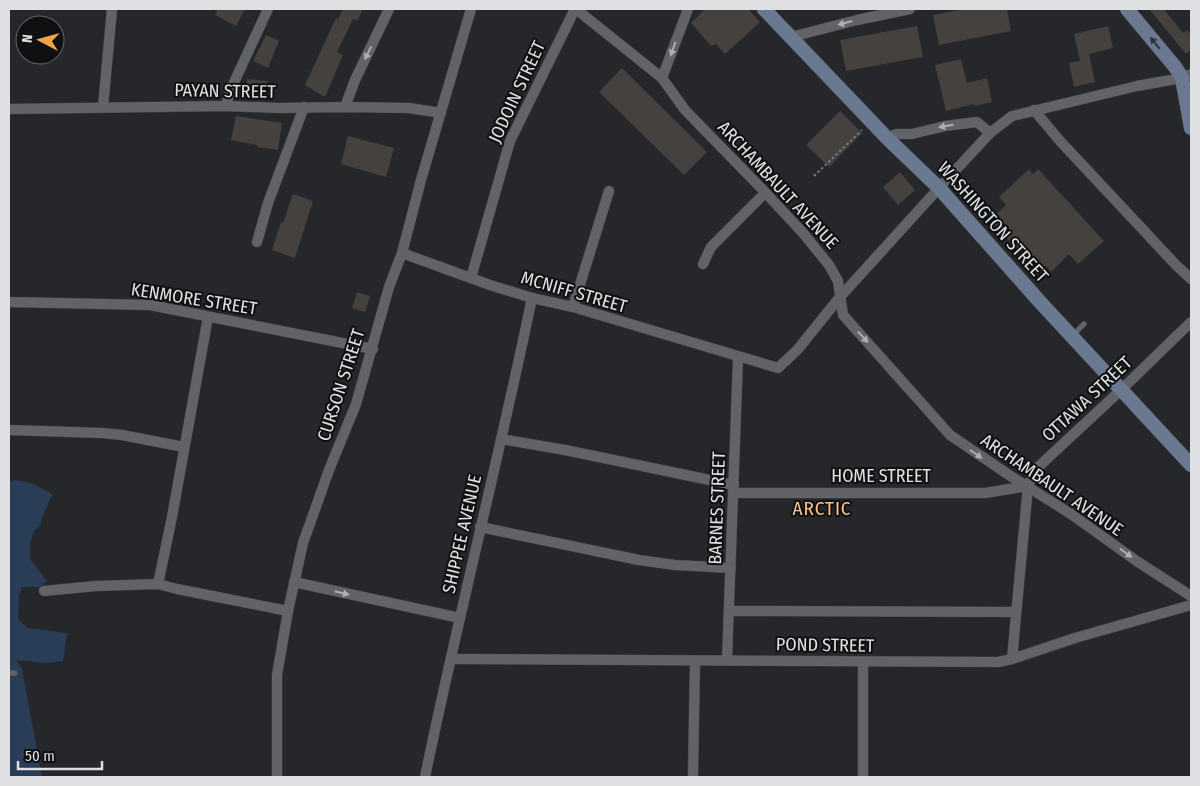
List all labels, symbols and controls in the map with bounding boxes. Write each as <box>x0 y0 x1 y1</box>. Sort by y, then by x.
north arrow <box>15 15 65 65</box>
one-way arrow <box>837 19 853 27</box>
text: N <box>19 34 36 44</box>
street label: JODOIN STREET <box>484 37 550 146</box>
one-way arrow <box>1149 37 1160 50</box>
one-way arrow <box>669 42 677 57</box>
one-way arrow <box>364 45 372 60</box>
street label: PAYAN STREET <box>174 79 277 103</box>
street label: ARCHAMBAULT AVENUE <box>713 116 843 254</box>
one-way arrow <box>937 123 953 131</box>
street label: WASHINGTON STREET <box>933 157 1053 287</box>
street label: MCNIFF STREET <box>518 266 630 318</box>
street label: KENMORE STREET <box>129 278 259 320</box>
street label: CURSON STREET <box>313 326 370 444</box>
one-way arrow <box>857 331 869 343</box>
street label: OTTAWA STREET <box>1037 351 1137 446</box>
street label: ARCHAMBAULT AVENUE <box>977 429 1127 541</box>
one-way arrow <box>969 449 982 459</box>
street label: BARNES STREET <box>704 450 730 565</box>
street label: HOME STREET <box>831 465 931 487</box>
street label: SHIPPEE AVENUE <box>438 472 486 596</box>
district label: ARCTIC <box>792 497 852 520</box>
one-way arrow <box>1119 548 1132 558</box>
one-way arrow <box>334 589 349 597</box>
street label: POND STREET <box>776 633 875 657</box>
scale bar <box>18 738 101 770</box>
text: 50 m <box>25 747 55 765</box>

